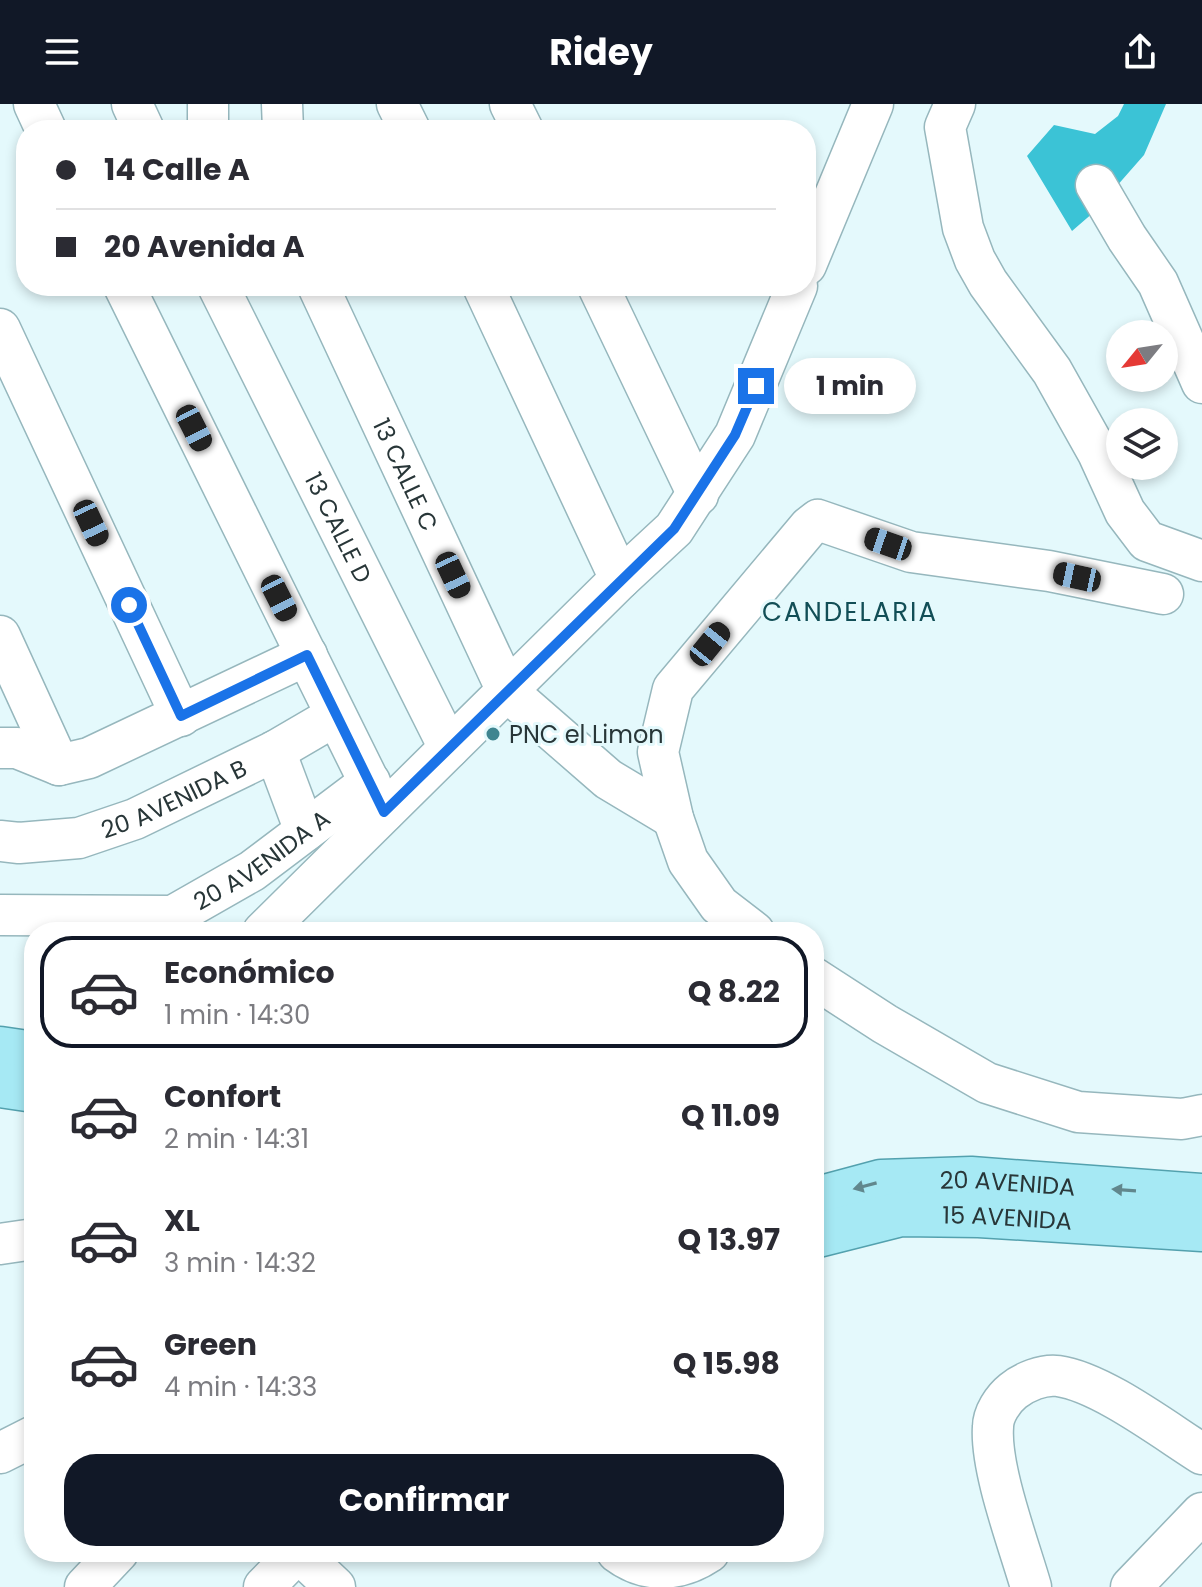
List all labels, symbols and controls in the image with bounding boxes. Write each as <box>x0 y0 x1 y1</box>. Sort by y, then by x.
text: Ridey <box>549 27 653 78</box>
icon: menu <box>40 30 84 74</box>
icon: share <box>1118 30 1162 74</box>
text: 14 Calle A <box>104 148 250 191</box>
text: 20 Avenida A <box>104 225 305 268</box>
north arrow <box>1106 320 1178 392</box>
map controls <box>1106 320 1178 480</box>
callout: 1 min <box>784 358 916 414</box>
route end <box>738 368 774 404</box>
text: 1 min <box>816 368 884 404</box>
car <box>172 401 216 455</box>
button: layers <box>1106 408 1178 480</box>
street label: 13 CALLE C <box>365 413 446 536</box>
street label: 13 CALLE D <box>297 467 380 588</box>
car <box>70 496 112 550</box>
car <box>861 525 915 563</box>
car <box>432 548 474 602</box>
car <box>1051 560 1103 594</box>
car <box>257 571 301 625</box>
route start <box>111 587 147 623</box>
district label: CANDELARIA <box>762 594 938 630</box>
car <box>686 618 734 670</box>
place label: PNC el Limon <box>509 718 664 751</box>
marker: PNC el Limon <box>484 725 502 743</box>
street label: 20 AVENIDA B <box>97 751 252 846</box>
street label: 20 AVENIDA A <box>187 802 336 918</box>
text: Económico <box>164 951 335 994</box>
icon: car <box>68 956 140 1028</box>
text: Q 8.22 <box>688 970 780 1013</box>
text: 1 min · 14:30 <box>164 997 310 1033</box>
text: Confort <box>164 1075 281 1118</box>
icon: car <box>68 1080 140 1152</box>
text: Q 11.09 <box>681 1094 780 1137</box>
text: 2 min · 14:31 <box>164 1121 309 1157</box>
street label: 20 AVENIDA <box>939 1162 1076 1203</box>
one-way arrow <box>853 1181 878 1193</box>
one-way arrow <box>1111 1183 1136 1196</box>
street label: 15 AVENIDA <box>942 1198 1073 1237</box>
text: XL <box>164 1199 200 1242</box>
icon: car <box>68 1204 140 1276</box>
text: Q 13.97 <box>678 1218 780 1261</box>
text: 3 min · 14:32 <box>164 1245 316 1281</box>
text: Green <box>164 1323 257 1366</box>
icon: car <box>68 1328 140 1400</box>
text: Q 15.98 <box>673 1342 780 1385</box>
text: 4 min · 14:33 <box>164 1369 317 1405</box>
button: Confirmar <box>64 1454 784 1546</box>

